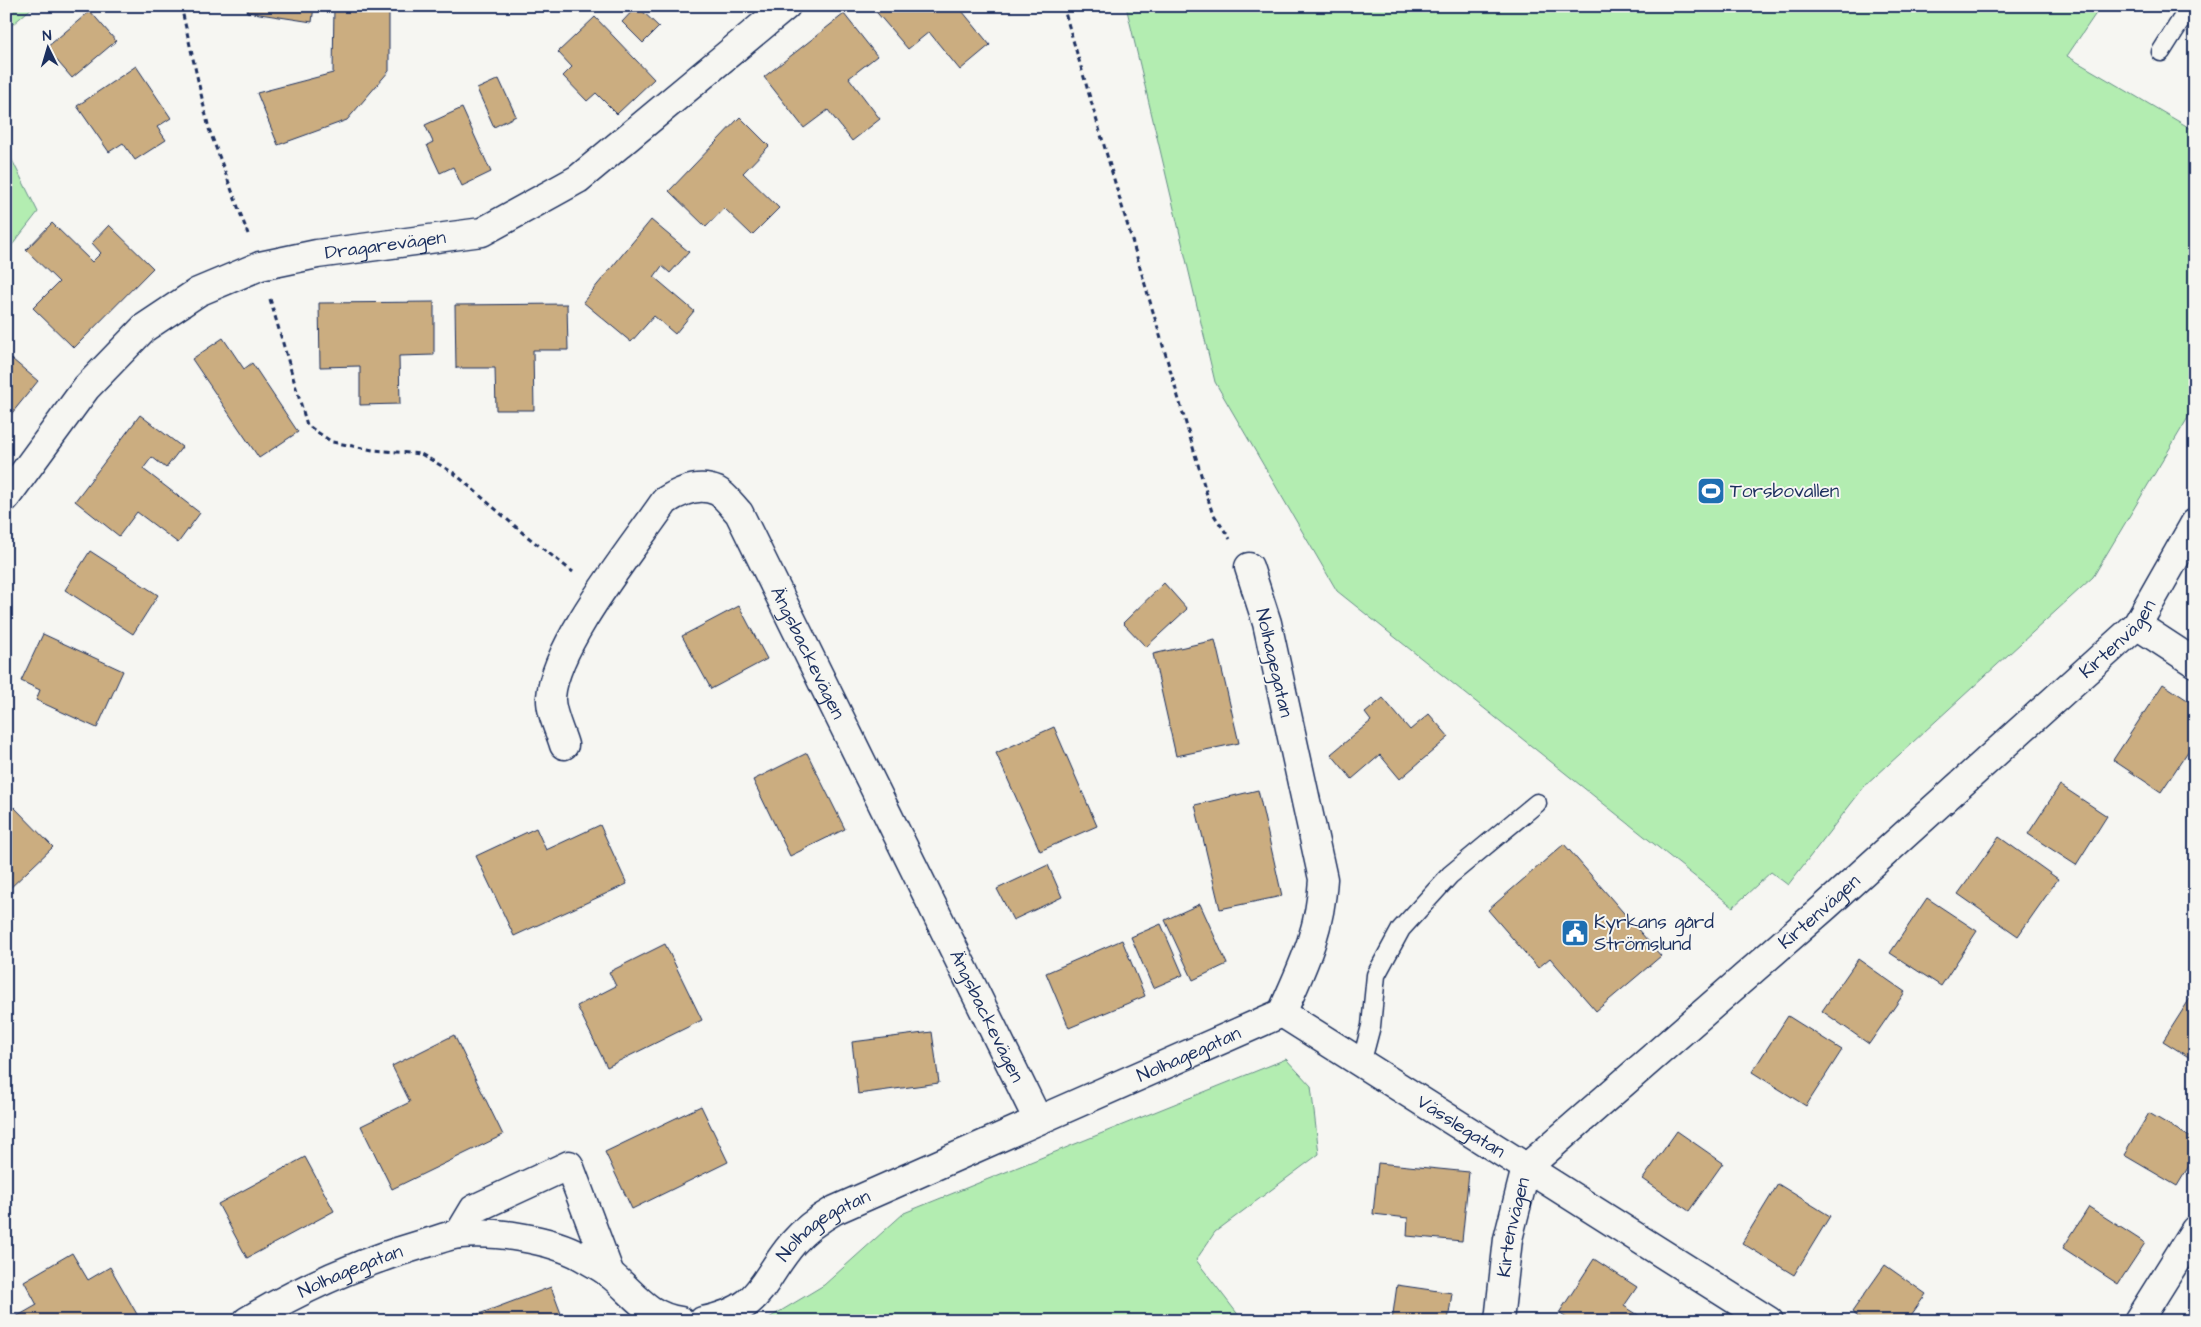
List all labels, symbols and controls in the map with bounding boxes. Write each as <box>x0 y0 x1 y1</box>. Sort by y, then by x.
north arrow <box>22 22 72 72</box>
text: N <box>42 26 52 46</box>
street label: Dragarevägen <box>323 223 448 266</box>
sports icon: Torsbovallen <box>1696 476 1726 506</box>
place label: Torsbovallen <box>1730 478 1839 505</box>
street label: Ängsbackevägen <box>764 582 852 724</box>
street label: Kirtenvägen <box>2073 594 2162 685</box>
street label: Nolhagegatan <box>1247 606 1300 720</box>
street label: Kirtenvägen <box>1772 868 1866 955</box>
place label: Kyrkans gård Strömslund <box>1594 909 1714 958</box>
public building icon: Kyrkans gård Strömslund <box>1560 918 1590 948</box>
street label: Ängsbackevägen <box>943 945 1031 1087</box>
street label: Nolhagegatan <box>1132 1019 1245 1089</box>
street label: Vässlegatan <box>1412 1088 1511 1165</box>
street label: Kirtenvägen <box>1490 1174 1537 1278</box>
street label: Nolhagegatan <box>770 1183 874 1267</box>
street label: Nolhagegatan <box>293 1238 406 1305</box>

